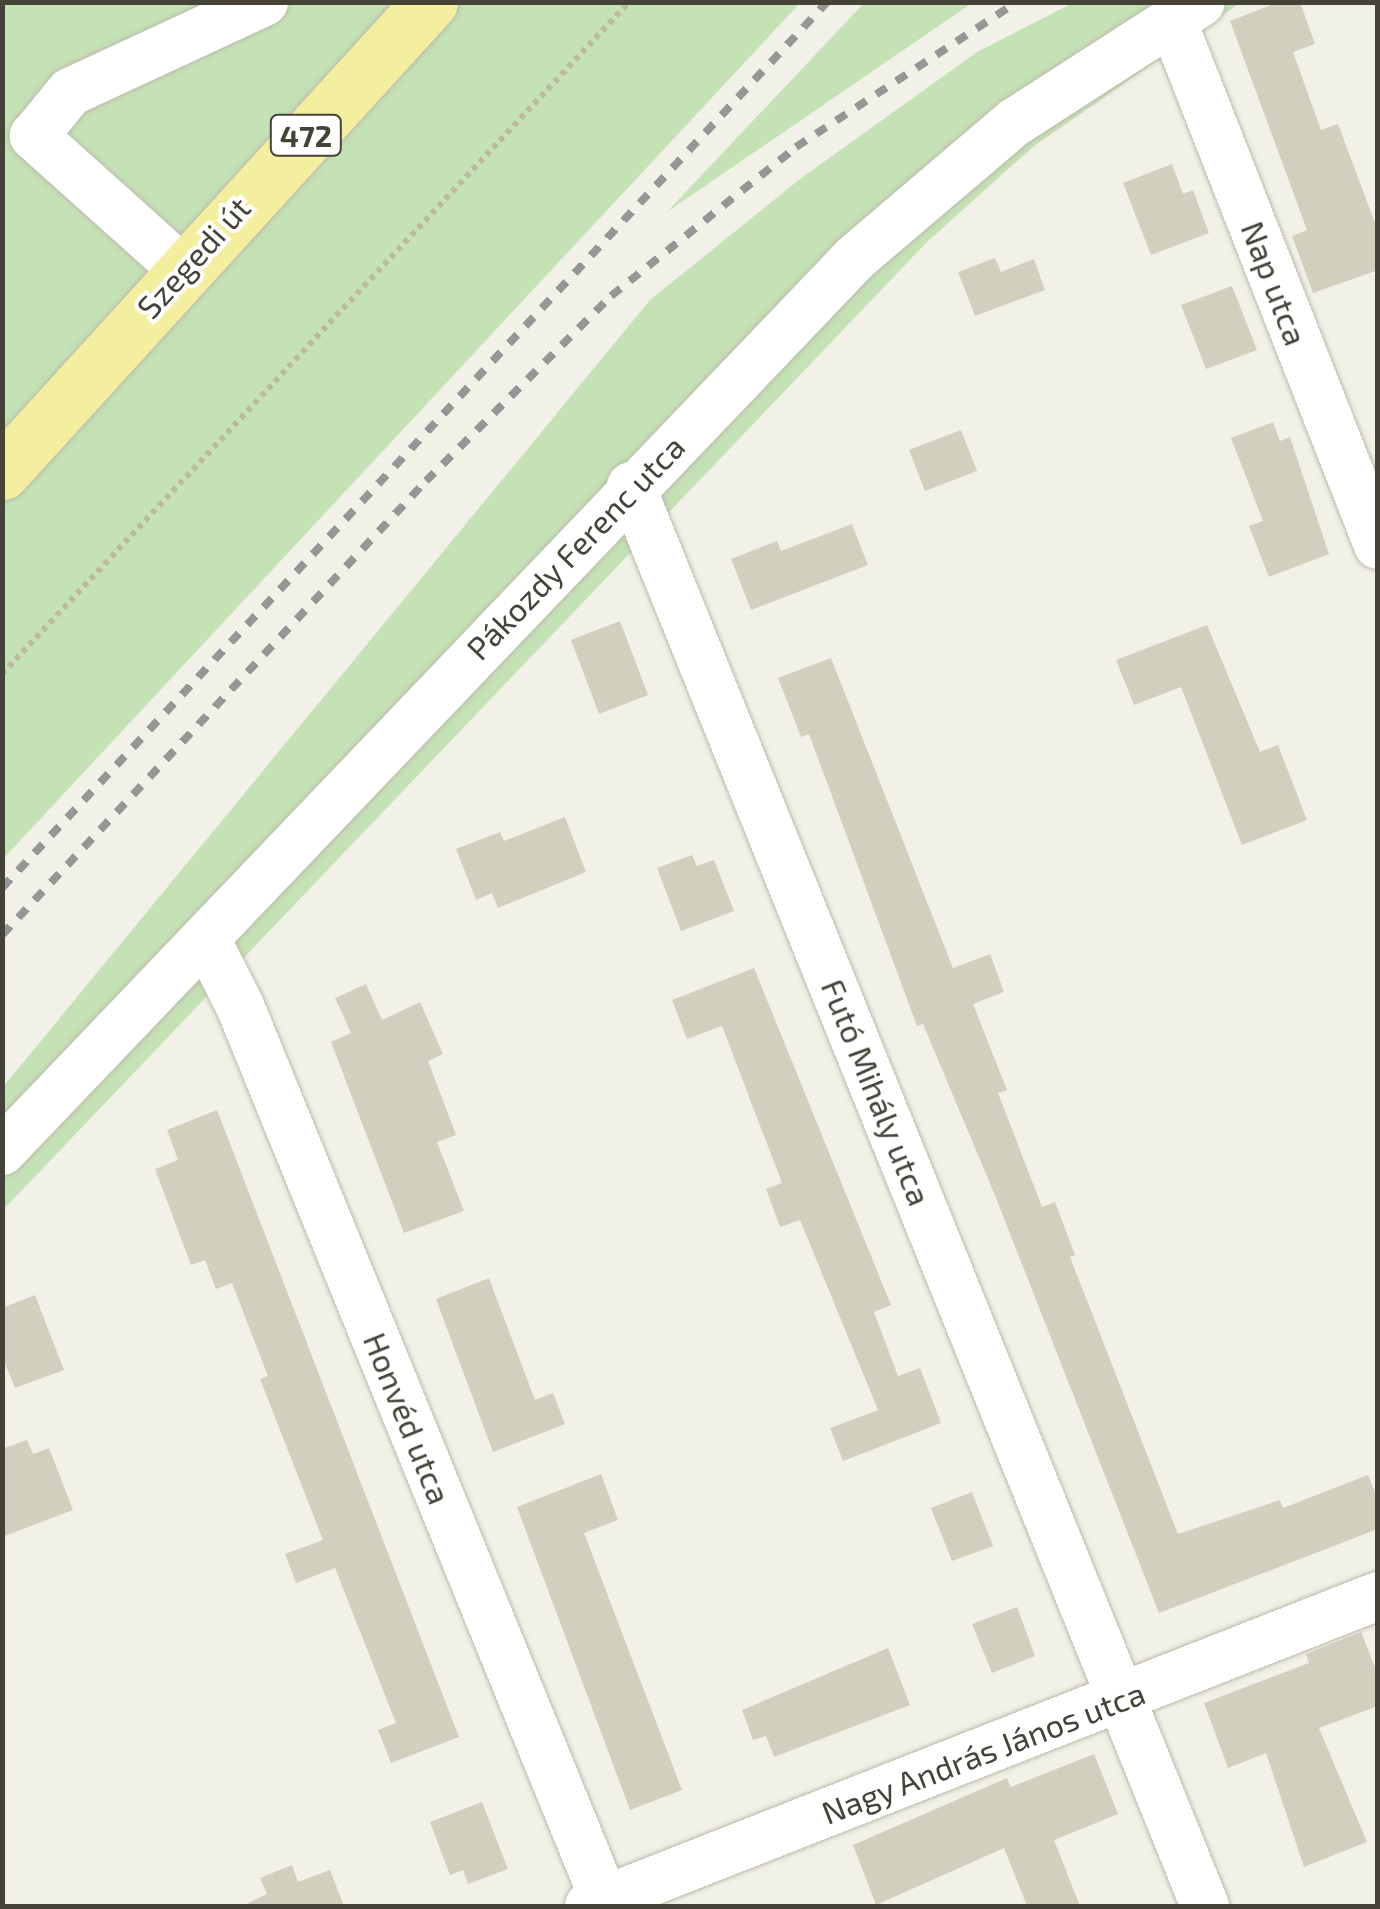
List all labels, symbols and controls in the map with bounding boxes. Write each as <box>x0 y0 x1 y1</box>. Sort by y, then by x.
road number: 472 <box>268 110 344 160</box>
street label: Szegedi út <box>128 188 258 326</box>
street label: Nap utca <box>1234 216 1316 350</box>
street label: Pákozdy Ferenc utca <box>458 427 692 667</box>
street label: Futó Mihály utca <box>814 973 940 1211</box>
street label: Honvéd utca <box>356 1327 460 1509</box>
street label: Nagy András János utca <box>815 1672 1151 1832</box>

